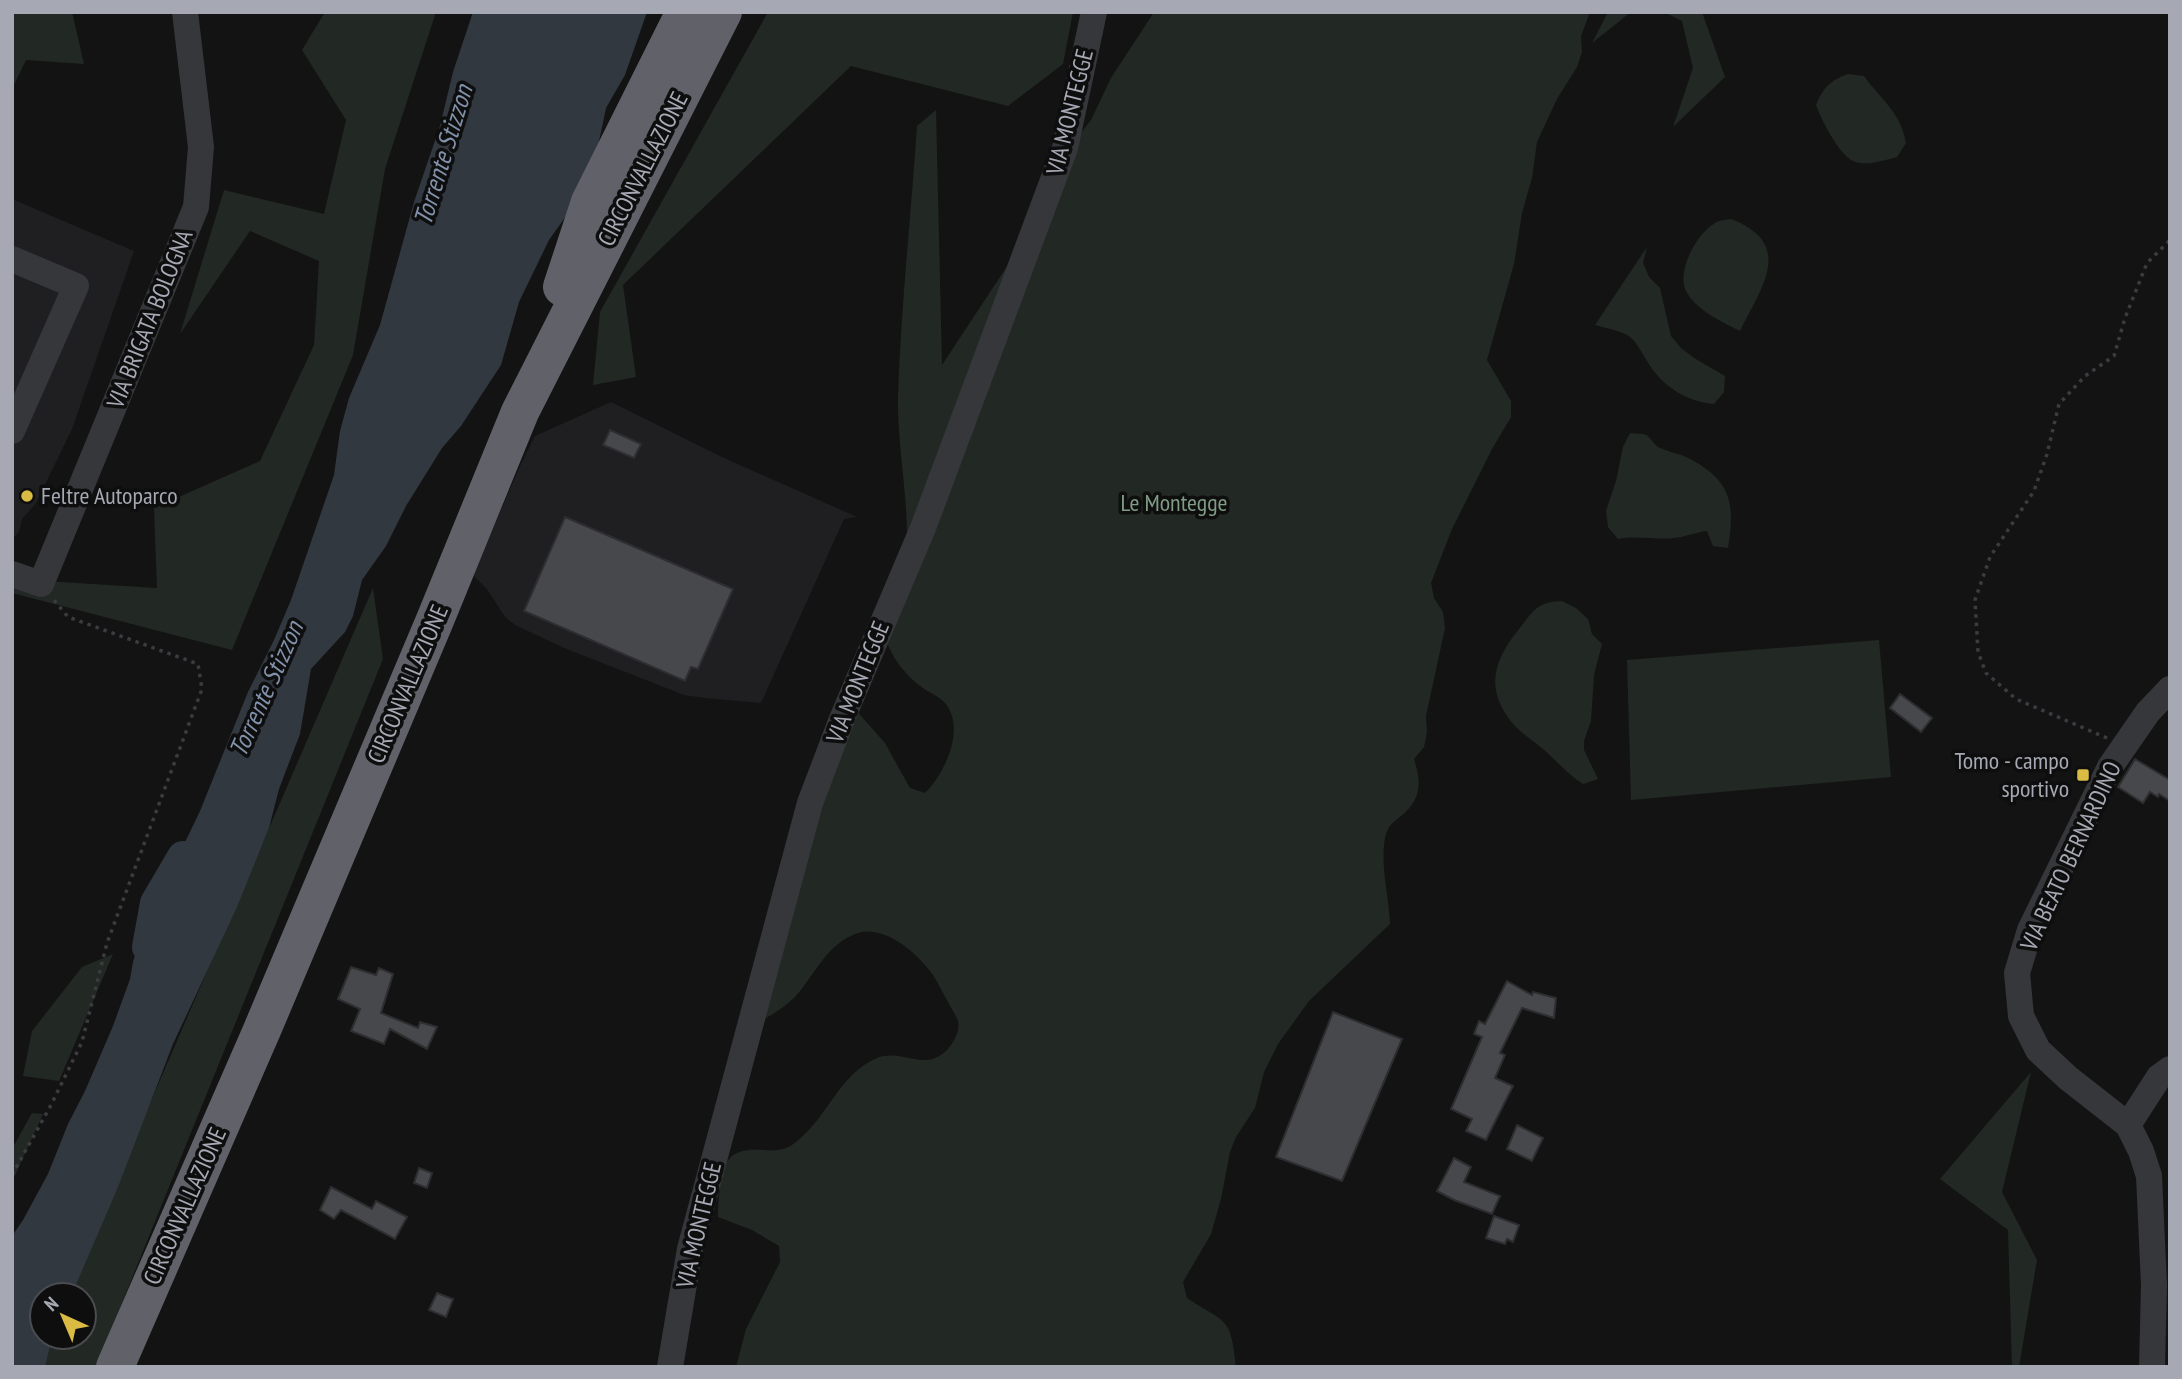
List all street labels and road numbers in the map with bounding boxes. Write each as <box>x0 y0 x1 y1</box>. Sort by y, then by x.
street label: VIA MONTEGGE <box>1039 46 1100 179</box>
street label: CIRCONVALLAZIONE <box>590 86 695 251</box>
street label: VIA BRIGATA BOLOGNA <box>99 224 200 414</box>
street label: CIRCONVALLAZIONE <box>360 600 455 768</box>
street label: VIA MONTEGGE <box>819 616 896 748</box>
street label: VIA BEATO BERNARDINO <box>2013 756 2128 956</box>
street label: CIRCONVALLAZIONE <box>136 1122 233 1289</box>
street label: VIA MONTEGGE <box>669 1159 728 1292</box>

